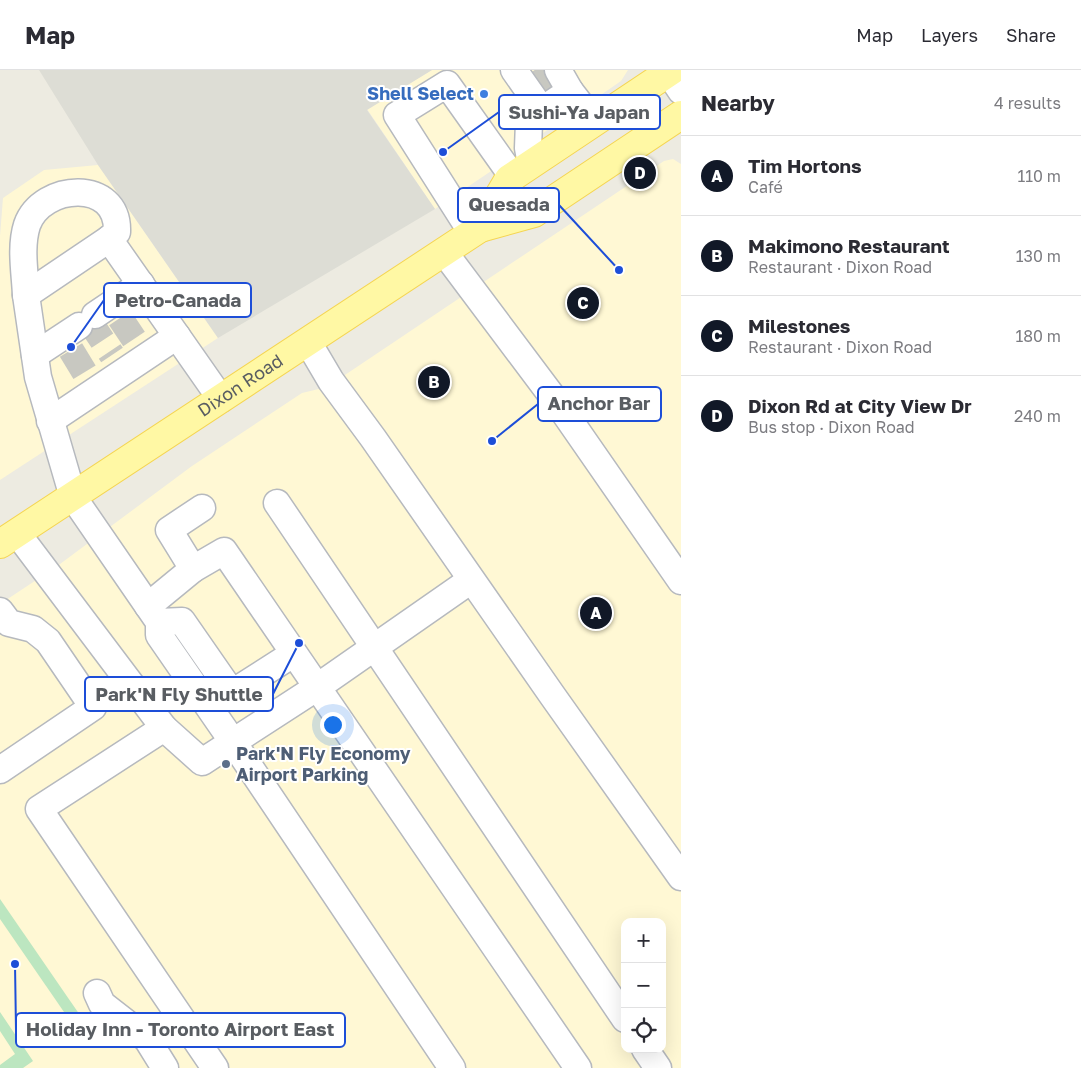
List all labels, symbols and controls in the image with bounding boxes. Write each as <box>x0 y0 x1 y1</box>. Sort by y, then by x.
text: Map <box>25 20 75 49</box>
text: Map <box>856 24 893 46</box>
text: Layers <box>921 24 978 46</box>
text: Share <box>1006 24 1056 46</box>
place label: Shell Select <box>367 82 474 104</box>
marker: Shell Select <box>478 88 490 100</box>
text: Nearby <box>701 90 775 116</box>
text: 4 results <box>994 93 1061 113</box>
callout: Sushi-Ya Japan <box>499 95 660 129</box>
text: Sushi-Ya Japan <box>508 100 650 123</box>
pin: D <box>624 154 656 192</box>
text: Tim Hortons <box>748 154 862 177</box>
text: A <box>711 166 723 186</box>
text: 110 m <box>1017 166 1061 186</box>
text: Café <box>748 177 783 197</box>
callout: Quesada <box>458 188 559 222</box>
text: Quesada <box>468 192 550 215</box>
text: Makimono Restaurant <box>748 234 950 257</box>
text: B <box>711 246 723 266</box>
text: 130 m <box>1016 246 1061 266</box>
text: Restaurant · Dixon Road <box>748 257 932 277</box>
callout: Petro-Canada <box>104 283 251 317</box>
pin: C <box>567 284 599 322</box>
text: Petro-Canada <box>115 288 241 311</box>
text: Milestones <box>748 314 850 337</box>
text: C <box>711 326 723 346</box>
text: 180 m <box>1015 326 1061 346</box>
text: Restaurant · Dixon Road <box>748 337 932 357</box>
street label: Dixon Road <box>193 349 287 421</box>
pin: B <box>418 363 450 401</box>
callout: Anchor Bar <box>538 387 661 421</box>
text: Anchor Bar <box>548 391 651 414</box>
text: Dixon Rd at City View Dr <box>748 394 972 417</box>
text: D <box>711 406 723 426</box>
text: 240 m <box>1014 406 1061 426</box>
text: Bus stop · Dixon Road <box>748 417 915 437</box>
pin: A <box>580 594 612 632</box>
callout: Park'N Fly Shuttle <box>85 677 273 711</box>
text: Park'N Fly Shuttle <box>95 682 263 705</box>
your location <box>320 712 346 738</box>
place label: Park'N Fly Economy Airport Parking <box>236 742 411 785</box>
marker: Park'N Fly Economy Airport Parking <box>220 758 232 770</box>
map controls <box>621 918 666 1053</box>
button: + <box>621 918 666 963</box>
button: − <box>621 963 666 1008</box>
button: locate <box>621 1008 666 1053</box>
callout: Holiday Inn - Toronto Airport East <box>16 1013 345 1047</box>
text: Holiday Inn - Toronto Airport East <box>26 1017 335 1040</box>

